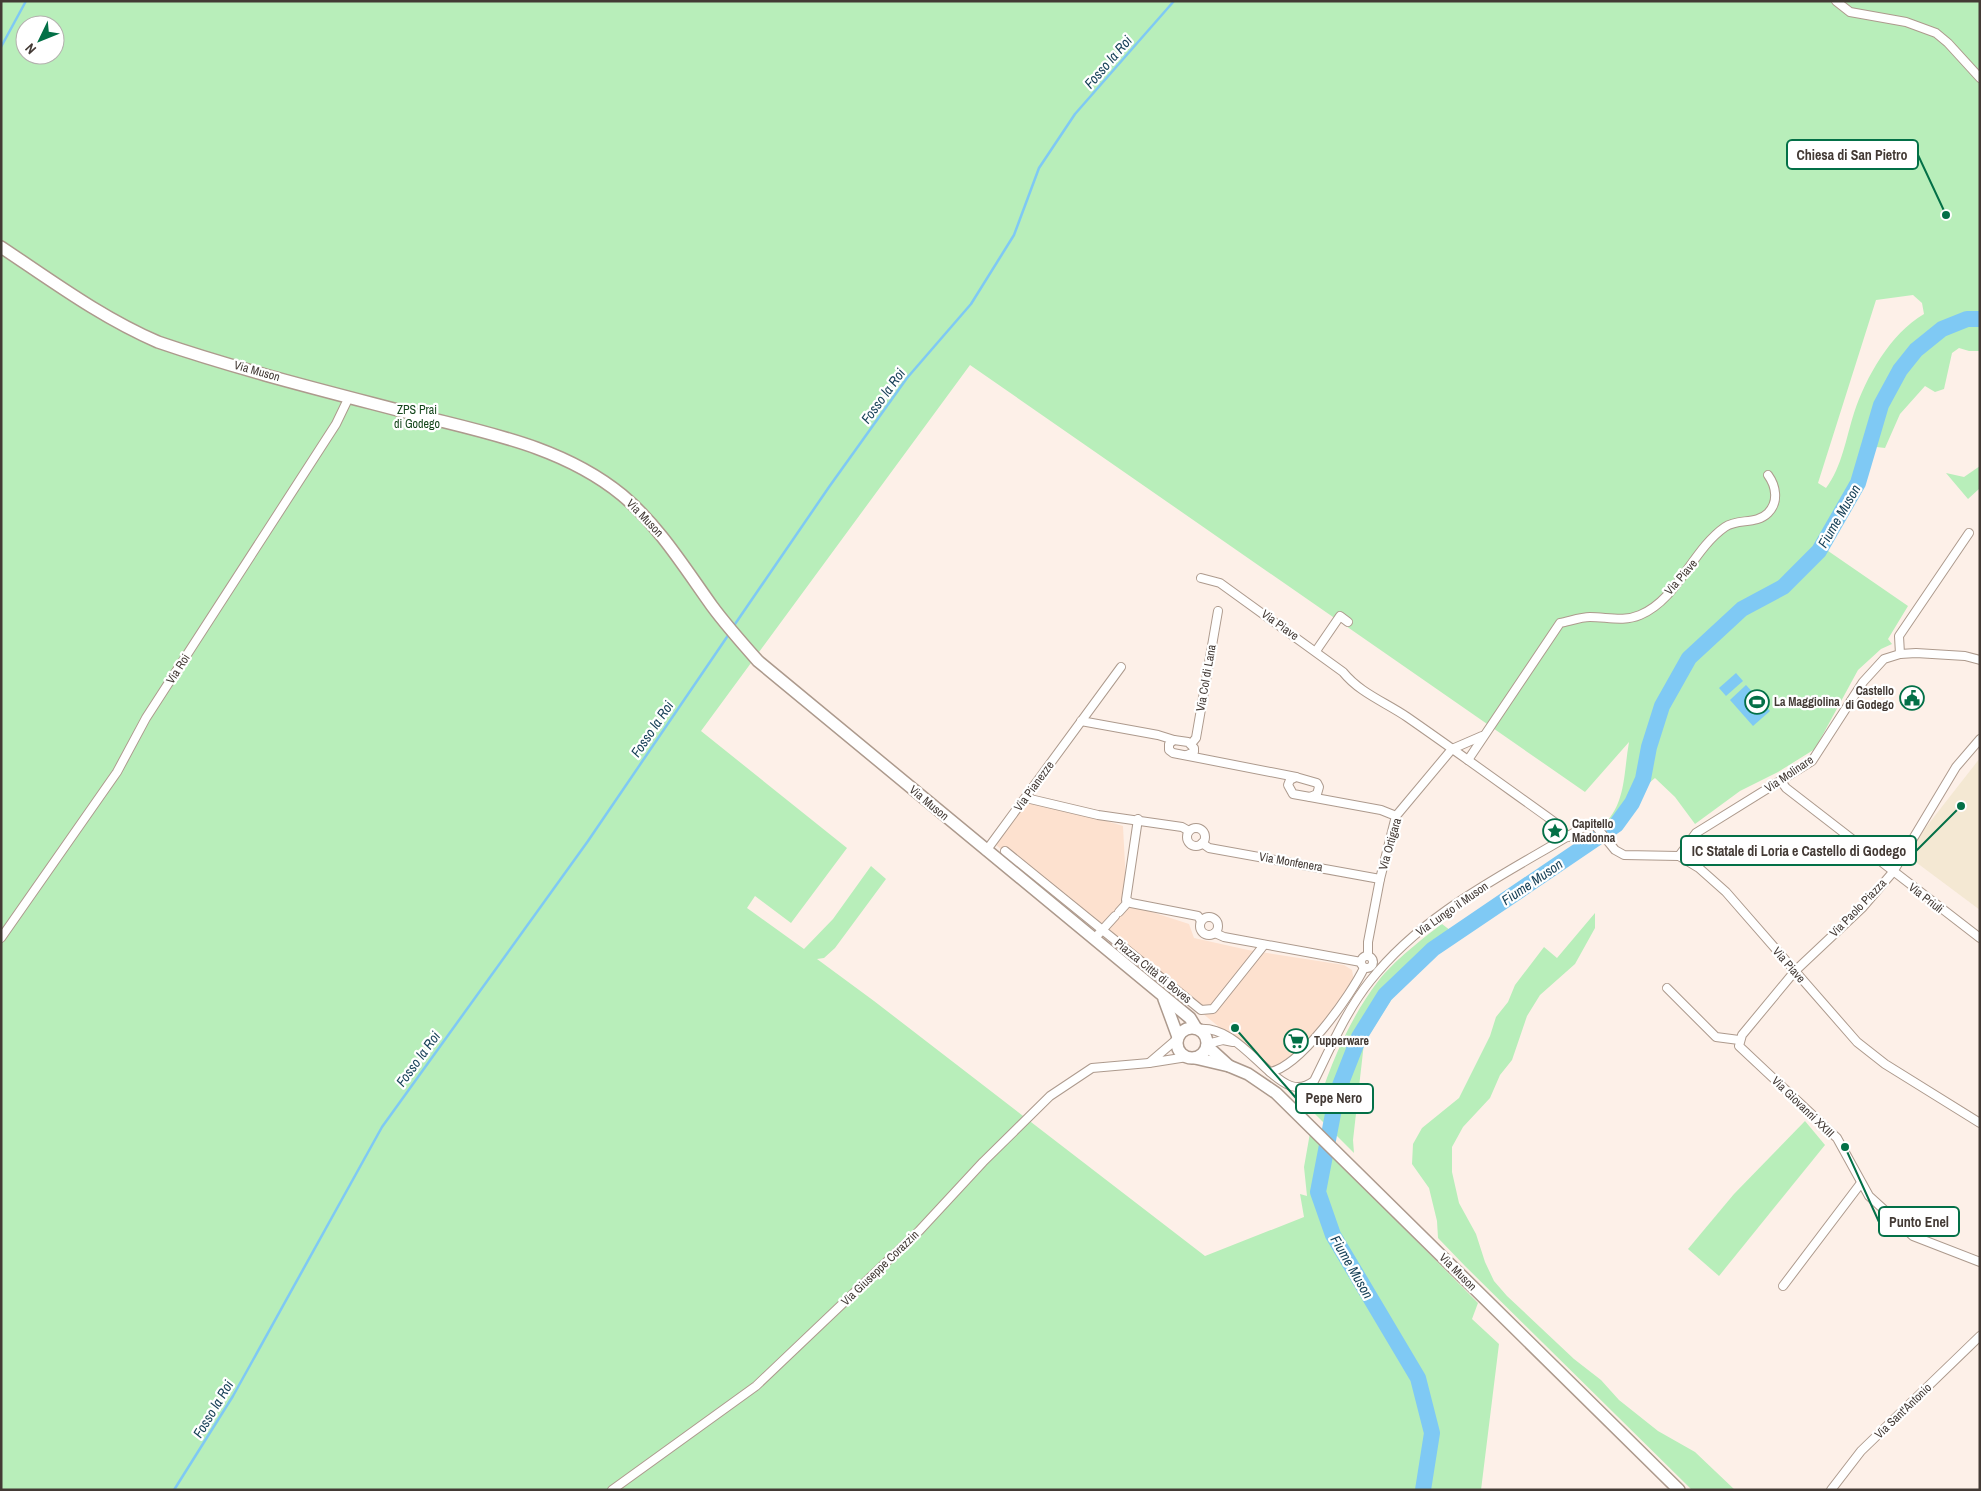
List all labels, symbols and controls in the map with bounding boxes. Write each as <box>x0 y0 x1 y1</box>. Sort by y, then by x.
north arrow <box>15 15 65 65</box>
water label: Fosso la Roi <box>1080 31 1136 92</box>
text: N <box>21 40 40 58</box>
callout: Chiesa di San Pietro <box>1787 140 1918 169</box>
text: Chiesa di San Pietro <box>1796 146 1908 164</box>
street label: Via Muson <box>232 357 282 385</box>
water label: Fosso la Roi <box>857 364 910 427</box>
park label: ZPS Prai di Godego <box>394 402 440 432</box>
water label: Fiume Muson <box>1814 481 1864 551</box>
street label: Via Muson <box>623 496 667 540</box>
street label: Via Piave <box>1661 556 1701 598</box>
street label: Via Piave <box>1258 606 1302 644</box>
street label: Via Col di Lana <box>1192 643 1220 713</box>
street label: Via Roi <box>162 651 194 687</box>
place label: Castello di Godego <box>1845 683 1894 713</box>
public building icon: Castello di Godego <box>1899 685 1925 711</box>
sports icon: La Maggiolina <box>1744 689 1770 715</box>
place label: La Maggiolina <box>1774 694 1840 710</box>
water label: Fosso la Roi <box>627 697 678 761</box>
street label: Via Molinare <box>1761 752 1817 796</box>
street label: Via Pianezze <box>1010 758 1058 814</box>
street label: Via Muson <box>906 782 952 824</box>
street label: Via Ortigara <box>1375 816 1405 872</box>
place label: Capitello Madonna <box>1572 816 1616 846</box>
place icon: Capitello Madonna <box>1542 818 1568 844</box>
callout: IC Statale di Loria e Castello di Godego <box>1681 836 1916 865</box>
text: IC Statale di Loria e Castello di Godego <box>1692 842 1906 860</box>
street label: Via Monfenera <box>1258 849 1325 876</box>
water label: Fiume Muson <box>1498 855 1566 909</box>
street label: Via Paolo Piazza <box>1826 875 1890 941</box>
street label: Via Lungo il Muson <box>1413 878 1491 940</box>
street label: Via Priuli <box>1905 879 1947 917</box>
street label: Piazza Città di Boves <box>1111 935 1195 1007</box>
street label: Via Piave <box>1769 944 1809 986</box>
water label: Fosso la Roi <box>392 1027 445 1090</box>
supermarket icon: Tupperware <box>1283 1028 1309 1054</box>
place label: Tupperware <box>1314 1033 1370 1049</box>
street label: Via Giovanni XXIII <box>1768 1073 1838 1141</box>
callout: Pepe Nero <box>1296 1084 1373 1113</box>
text: Pepe Nero <box>1306 1089 1362 1107</box>
callout: Punto Enel <box>1879 1207 1959 1236</box>
text: Punto Enel <box>1889 1213 1949 1231</box>
street label: Via Giuseppe Corazzin <box>838 1227 922 1309</box>
water label: Fiume Muson <box>1327 1232 1377 1302</box>
street label: Via Muson <box>1436 1250 1480 1294</box>
water label: Fosso la Roi <box>189 1376 238 1441</box>
street label: Via Sant'Antonio <box>1871 1380 1935 1442</box>

